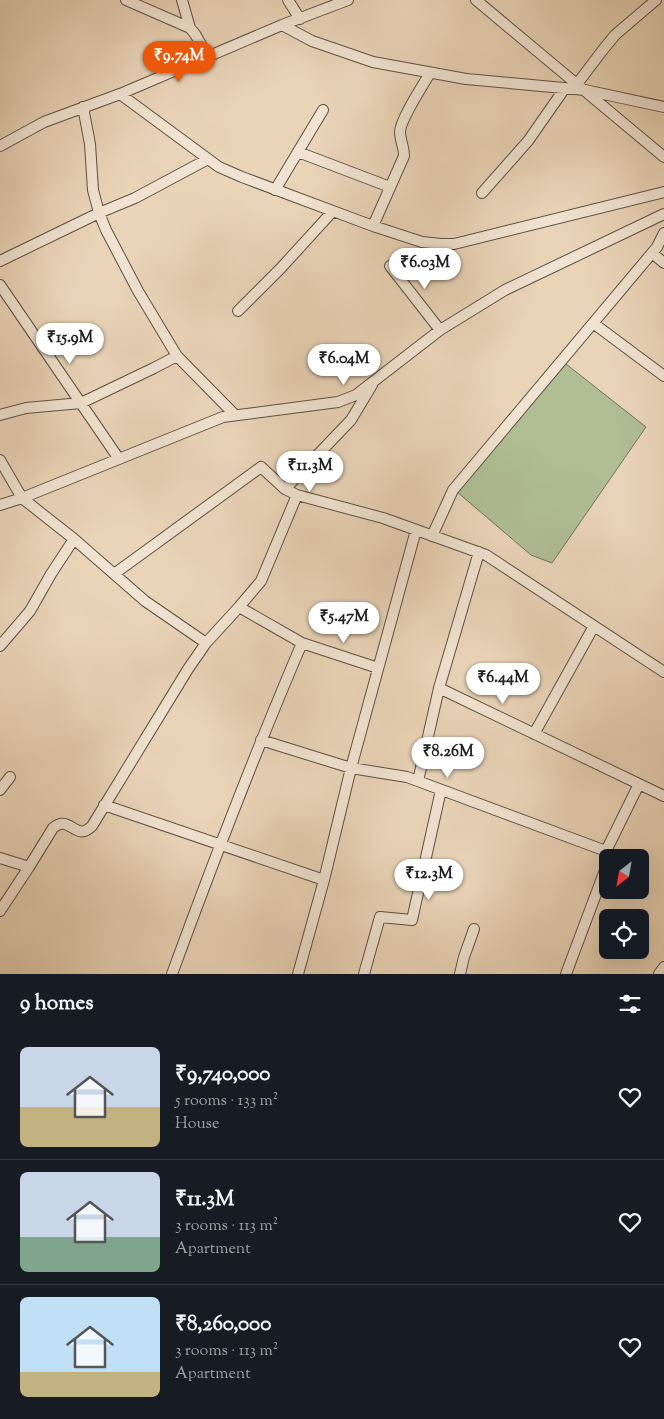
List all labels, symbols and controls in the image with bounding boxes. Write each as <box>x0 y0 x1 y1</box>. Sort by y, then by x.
pin: ₹9.74M <box>138 41 220 83</box>
text: ₹9.74M <box>154 45 204 68</box>
pin: ₹6.03M <box>384 248 466 290</box>
text: ₹6.03M <box>400 252 450 275</box>
pin: ₹15.9M <box>29 322 111 365</box>
text: ₹15.9M <box>47 327 93 350</box>
pin: ₹6.04M <box>303 344 385 386</box>
text: ₹6.04M <box>319 348 369 371</box>
pin: ₹11.3M <box>269 450 351 493</box>
text: ₹11.3M <box>287 455 333 478</box>
pin: ₹5.47M <box>303 602 385 644</box>
text: ₹5.47M <box>319 606 369 629</box>
pin: ₹6.44M <box>462 662 544 705</box>
text: ₹6.44M <box>477 667 529 690</box>
pin: ₹8.26M <box>407 736 489 779</box>
text: ₹8.26M <box>422 741 474 764</box>
north arrow <box>599 849 649 899</box>
map controls <box>599 849 649 959</box>
pin: ₹12.3M <box>388 858 470 901</box>
text: ₹12.3M <box>405 863 453 886</box>
button: locate <box>599 909 649 959</box>
text: 9 homes <box>20 989 93 1019</box>
icon: filters <box>616 990 644 1018</box>
text: ₹9,740,000 <box>175 1060 270 1090</box>
icon: home <box>60 1067 120 1127</box>
icon: heart <box>616 1083 644 1111</box>
text: 5 rooms · 133 m² <box>175 1090 278 1113</box>
text: House <box>175 1113 219 1136</box>
text: ₹11.3M <box>175 1185 234 1215</box>
icon: home <box>60 1192 120 1252</box>
icon: heart <box>616 1208 644 1236</box>
text: 3 rooms · 113 m² <box>175 1215 278 1238</box>
text: Apartment <box>175 1238 251 1261</box>
text: ₹8,260,000 <box>175 1310 271 1340</box>
icon: home <box>60 1317 120 1377</box>
icon: heart <box>616 1333 644 1361</box>
text: 3 rooms · 113 m² <box>175 1340 278 1363</box>
text: Apartment <box>175 1363 251 1386</box>

